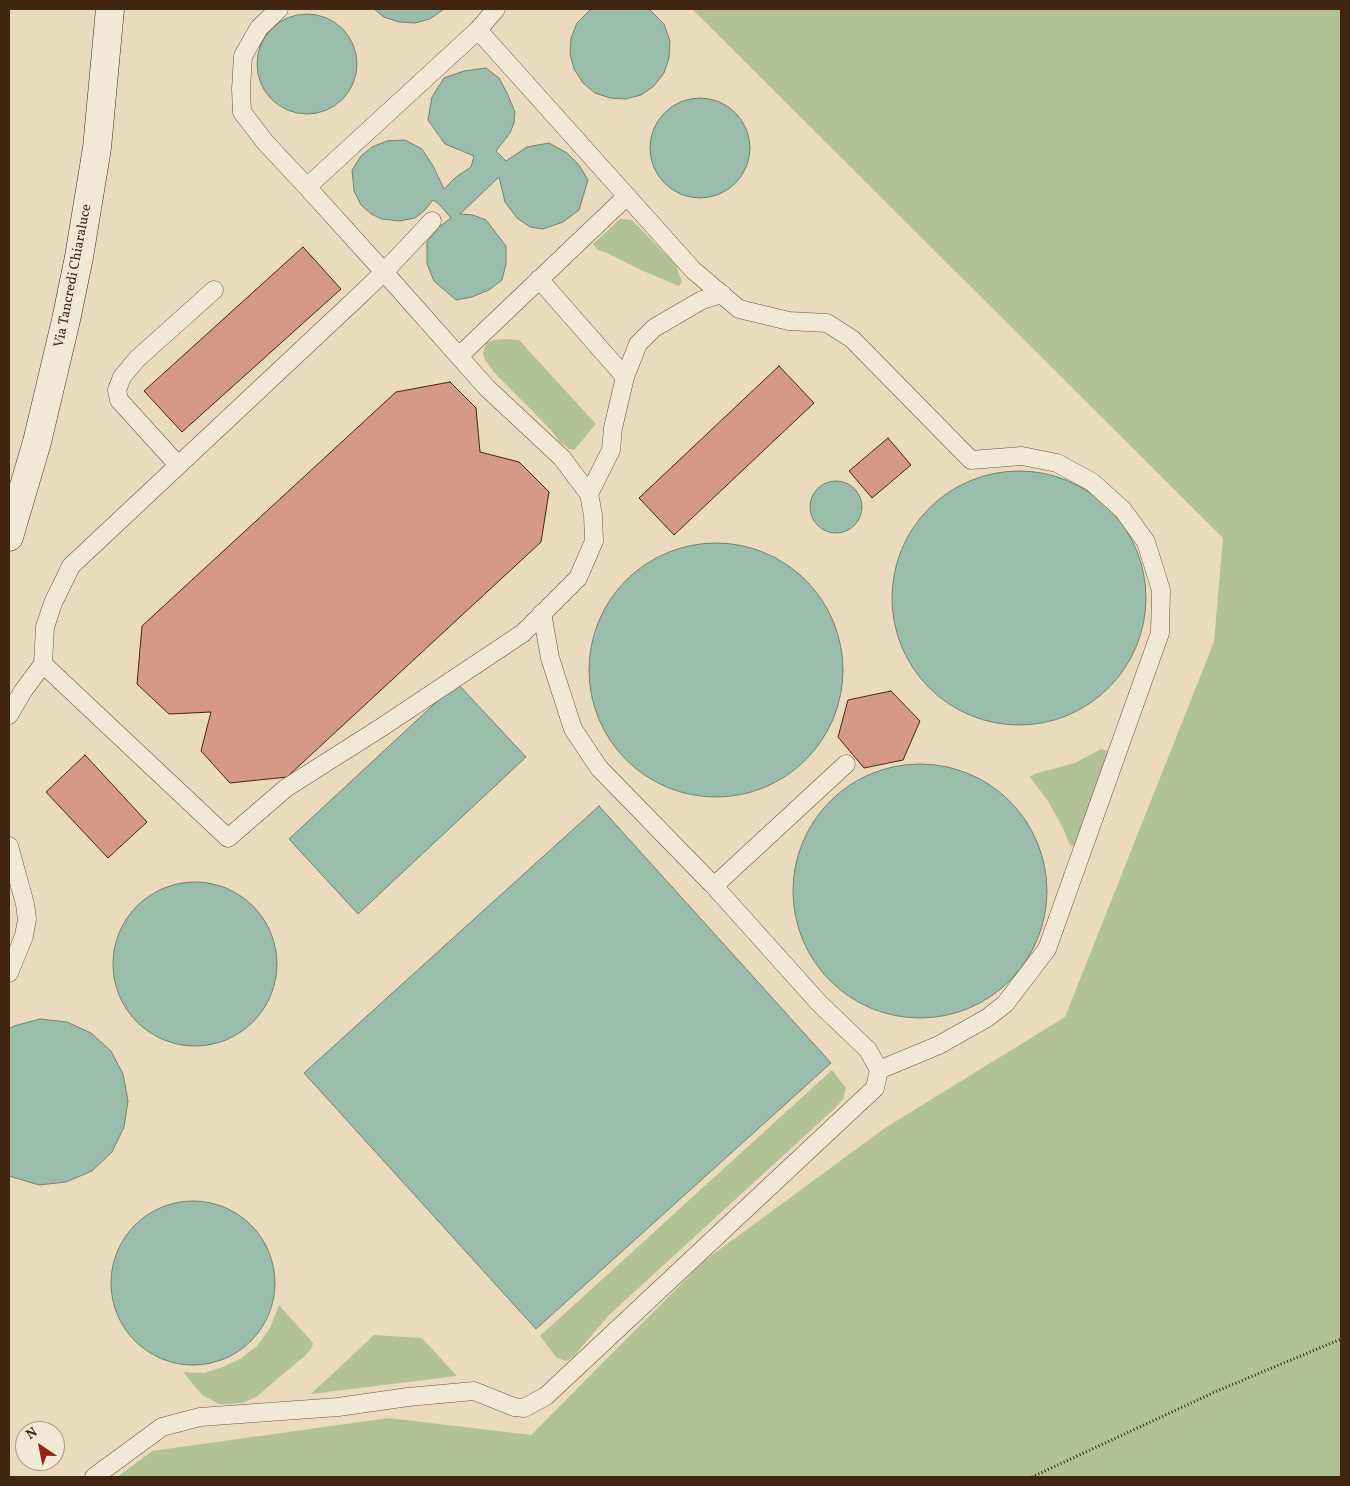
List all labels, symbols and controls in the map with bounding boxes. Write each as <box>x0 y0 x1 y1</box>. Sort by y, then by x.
street label: Via Tancredi Chiaraluce <box>52 203 96 349</box>
north arrow <box>15 1421 65 1471</box>
text: N <box>22 1423 41 1445</box>

